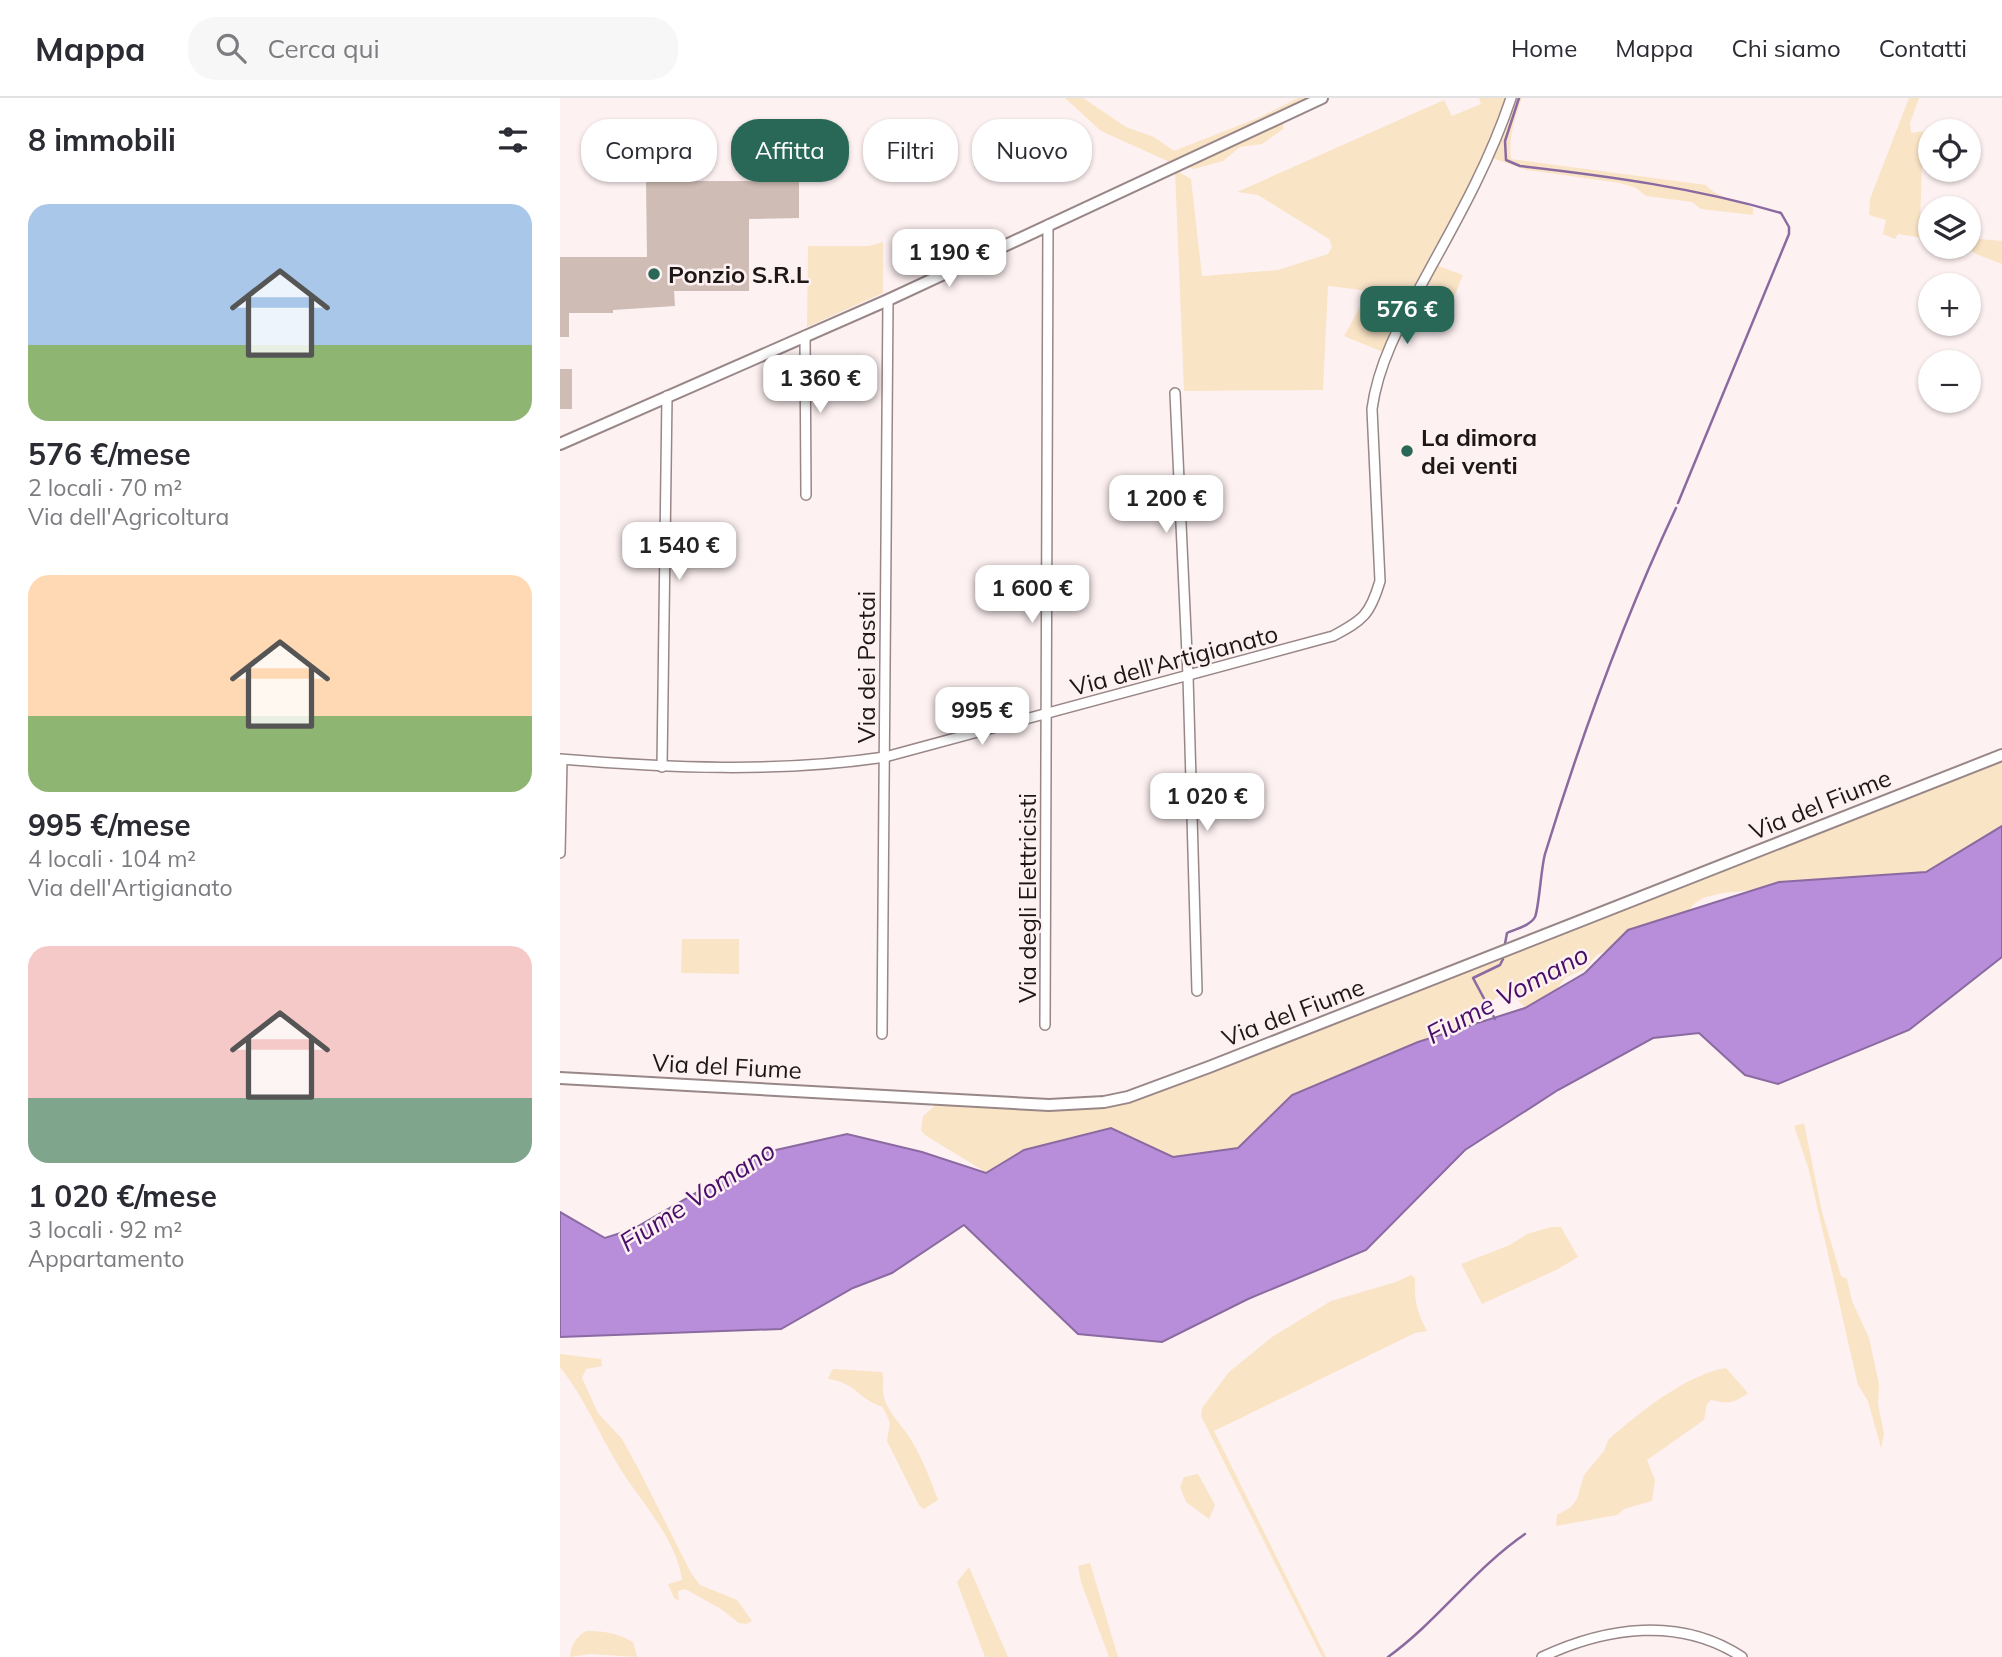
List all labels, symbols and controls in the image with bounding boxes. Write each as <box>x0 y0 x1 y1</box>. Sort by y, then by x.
search box <box>188 17 678 80</box>
text: Mappa <box>35 28 146 69</box>
icon: search <box>212 29 250 67</box>
text: Cerca qui <box>268 32 380 65</box>
text: Home <box>1511 33 1577 63</box>
text: Mappa <box>1615 33 1693 63</box>
text: Chi siamo <box>1731 33 1841 63</box>
text: Contatti <box>1879 33 1967 63</box>
chip: Compra <box>581 119 717 182</box>
chip: Affitta <box>731 119 849 182</box>
chip: Filtri <box>863 119 958 182</box>
chip: Nuovo <box>972 119 1092 182</box>
map controls <box>1918 119 1981 413</box>
button: locate <box>1918 119 1981 182</box>
text: 8 immobili <box>28 121 176 159</box>
icon: filters <box>494 121 532 159</box>
button: layers <box>1918 196 1981 259</box>
pin: 1 190 € <box>884 230 1014 289</box>
text: 1 190 € <box>908 237 990 266</box>
icon: home <box>217 250 343 376</box>
place label: Ponzio S.R.L <box>668 259 809 289</box>
marker: Ponzio S.R.L <box>646 266 662 282</box>
button: + <box>1918 273 1981 336</box>
pin: 576 € <box>1358 286 1456 346</box>
text: 576 € <box>1376 294 1438 323</box>
button: − <box>1918 350 1981 413</box>
pin: 1 360 € <box>755 356 885 415</box>
text: 1 360 € <box>779 363 861 392</box>
place label: La dimora dei venti <box>1421 422 1537 480</box>
text: 576 €/mese <box>28 435 191 473</box>
marker: La dimora dei venti <box>1399 443 1415 459</box>
text: 2 locali · 70 m² <box>28 473 182 502</box>
pin: 1 200 € <box>1101 476 1231 535</box>
text: 1 200 € <box>1125 483 1207 512</box>
text: Via dell'Agricoltura <box>28 502 229 531</box>
pin: 1 540 € <box>614 522 744 582</box>
text: 1 540 € <box>638 530 720 559</box>
pin: 1 600 € <box>967 566 1097 625</box>
text: 1 600 € <box>991 573 1073 602</box>
street label: Via dei Pastai <box>851 591 881 743</box>
street label: Via dell'Artigianato <box>1067 618 1281 702</box>
icon: home <box>217 621 343 747</box>
pin: 995 € <box>933 688 1031 747</box>
text: 995 € <box>951 695 1013 724</box>
street label: Via del Fiume <box>1745 762 1895 846</box>
pin: 1 020 € <box>1142 774 1272 833</box>
text: 1 020 € <box>1166 781 1248 810</box>
street label: Via degli Elettricisti <box>1012 793 1042 1003</box>
text: 995 €/mese <box>28 806 191 844</box>
text: 4 locali · 104 m² <box>28 844 196 873</box>
text: Via dell'Artigianato <box>28 873 233 902</box>
water label: Fiume Vomano <box>1420 937 1594 1051</box>
street label: Via del Fiume <box>1218 971 1368 1053</box>
icon: home <box>217 992 343 1118</box>
street label: Via del Fiume <box>651 1047 803 1085</box>
water label: Fiume Vomano <box>613 1133 781 1259</box>
text: 1 020 €/mese <box>28 1177 217 1215</box>
text: 3 locali · 92 m² <box>28 1215 182 1244</box>
text: Appartamento <box>28 1244 184 1273</box>

